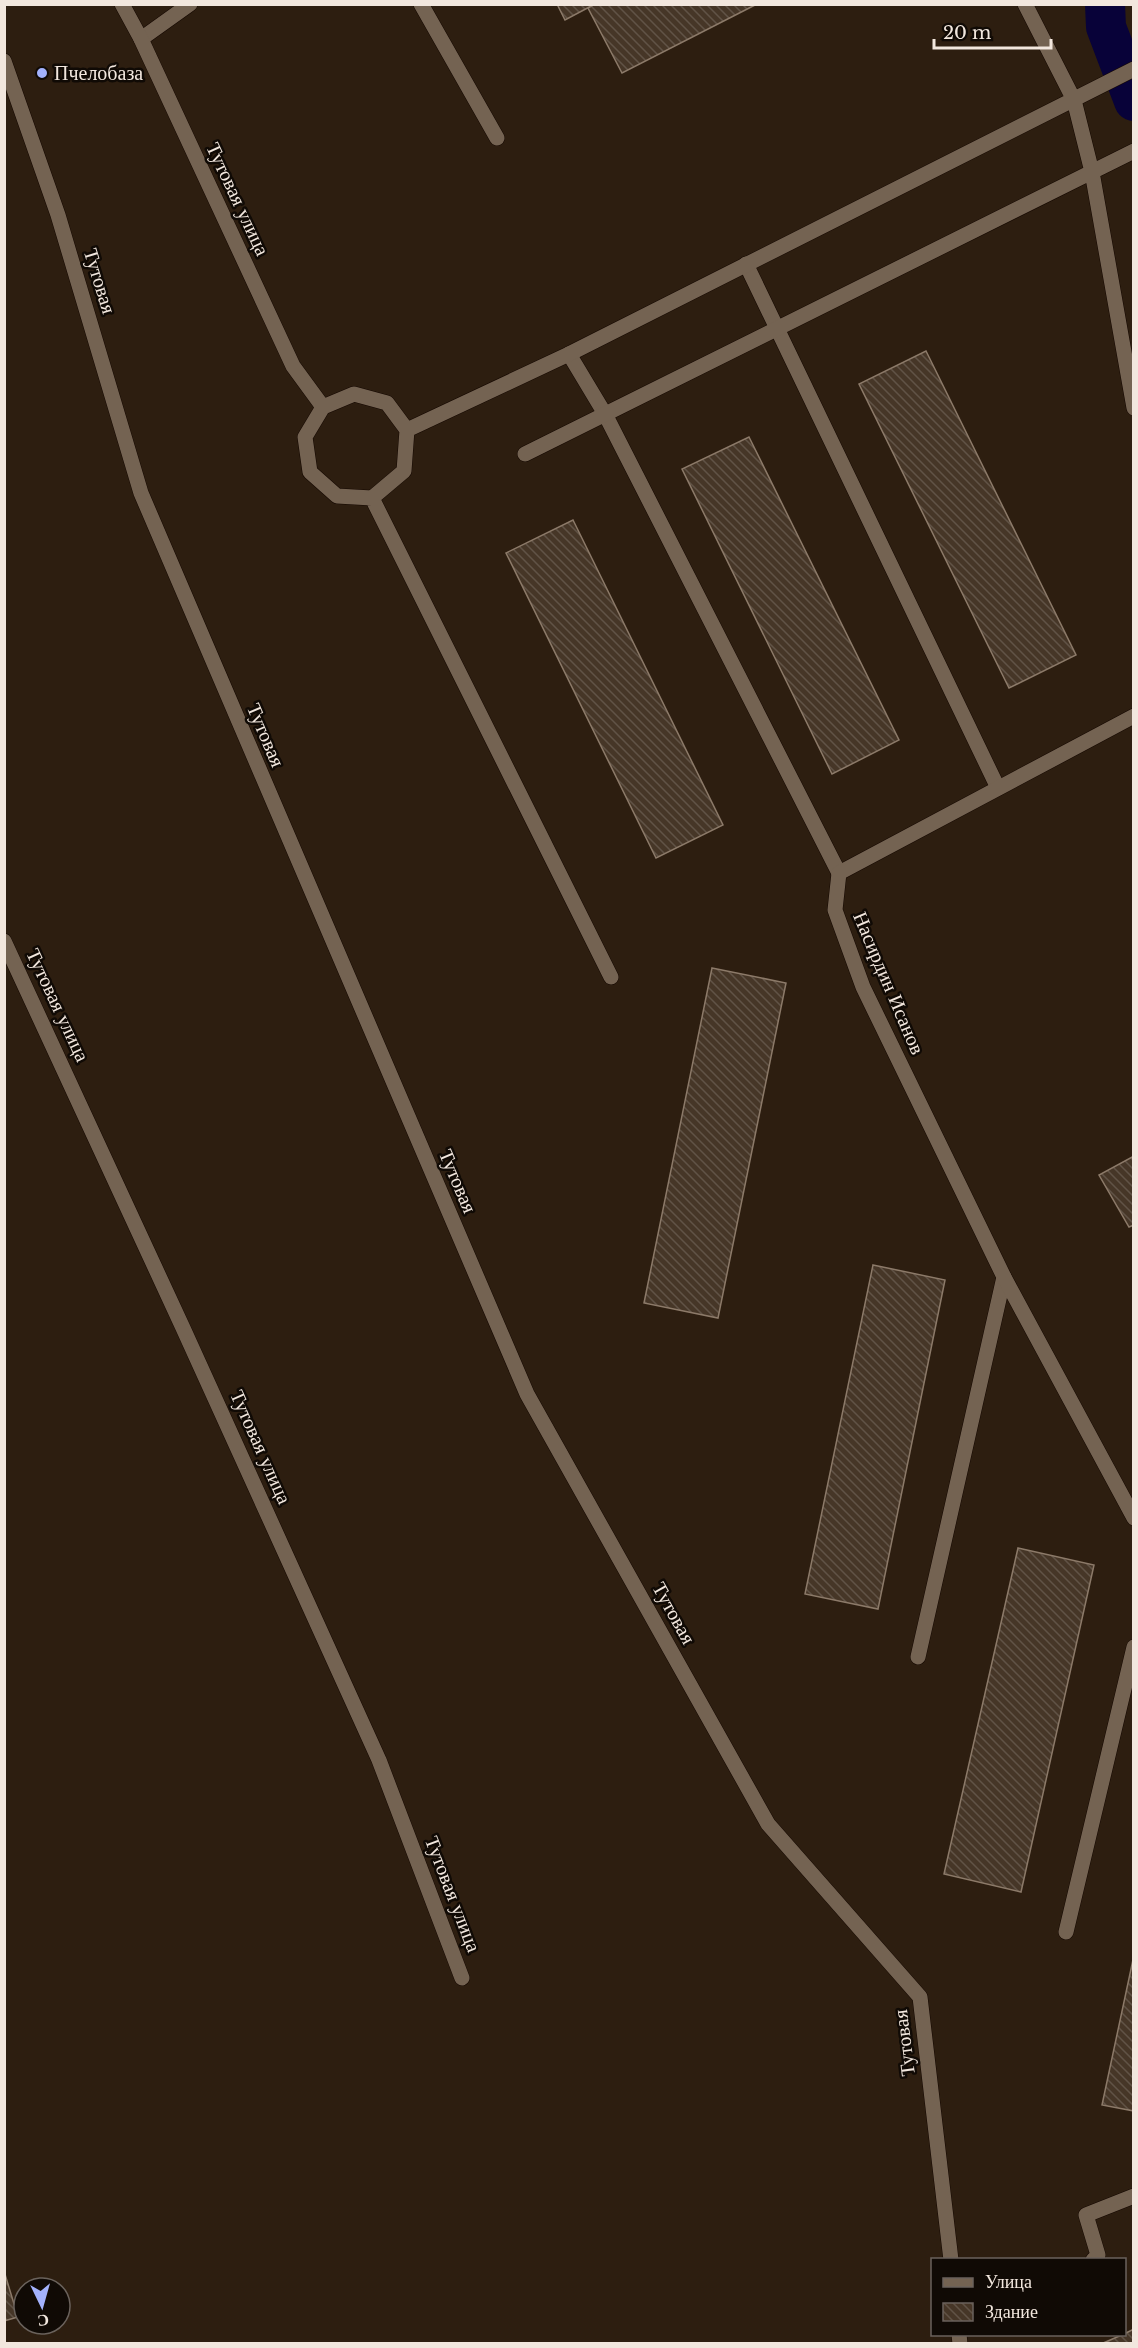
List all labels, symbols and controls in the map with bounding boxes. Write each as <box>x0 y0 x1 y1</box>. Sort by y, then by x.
scale bar <box>934 12 1051 50</box>
text: 20 m <box>943 22 991 44</box>
place label: Пчелобаза <box>54 61 143 85</box>
marker: Пчелобаза <box>35 66 49 80</box>
street label: Тутовая улица <box>201 139 275 260</box>
street label: Тутовая <box>79 245 121 317</box>
street label: Тутовая <box>242 699 290 771</box>
street label: Насирдин Исанов <box>848 908 930 1058</box>
street label: Тутовая улица <box>21 945 95 1066</box>
street label: Тутовая <box>434 1145 482 1217</box>
street label: Тутовая улица <box>225 1386 297 1508</box>
street label: Тутовая <box>647 1578 701 1648</box>
street label: Тутовая улица <box>420 1833 486 1955</box>
street label: Тутовая <box>888 2008 920 2078</box>
legend <box>931 2258 1126 2336</box>
text: Улица <box>985 2271 1032 2293</box>
north arrow <box>12 2276 72 2336</box>
text: Здание <box>985 2301 1038 2323</box>
text: С <box>37 2310 50 2331</box>

